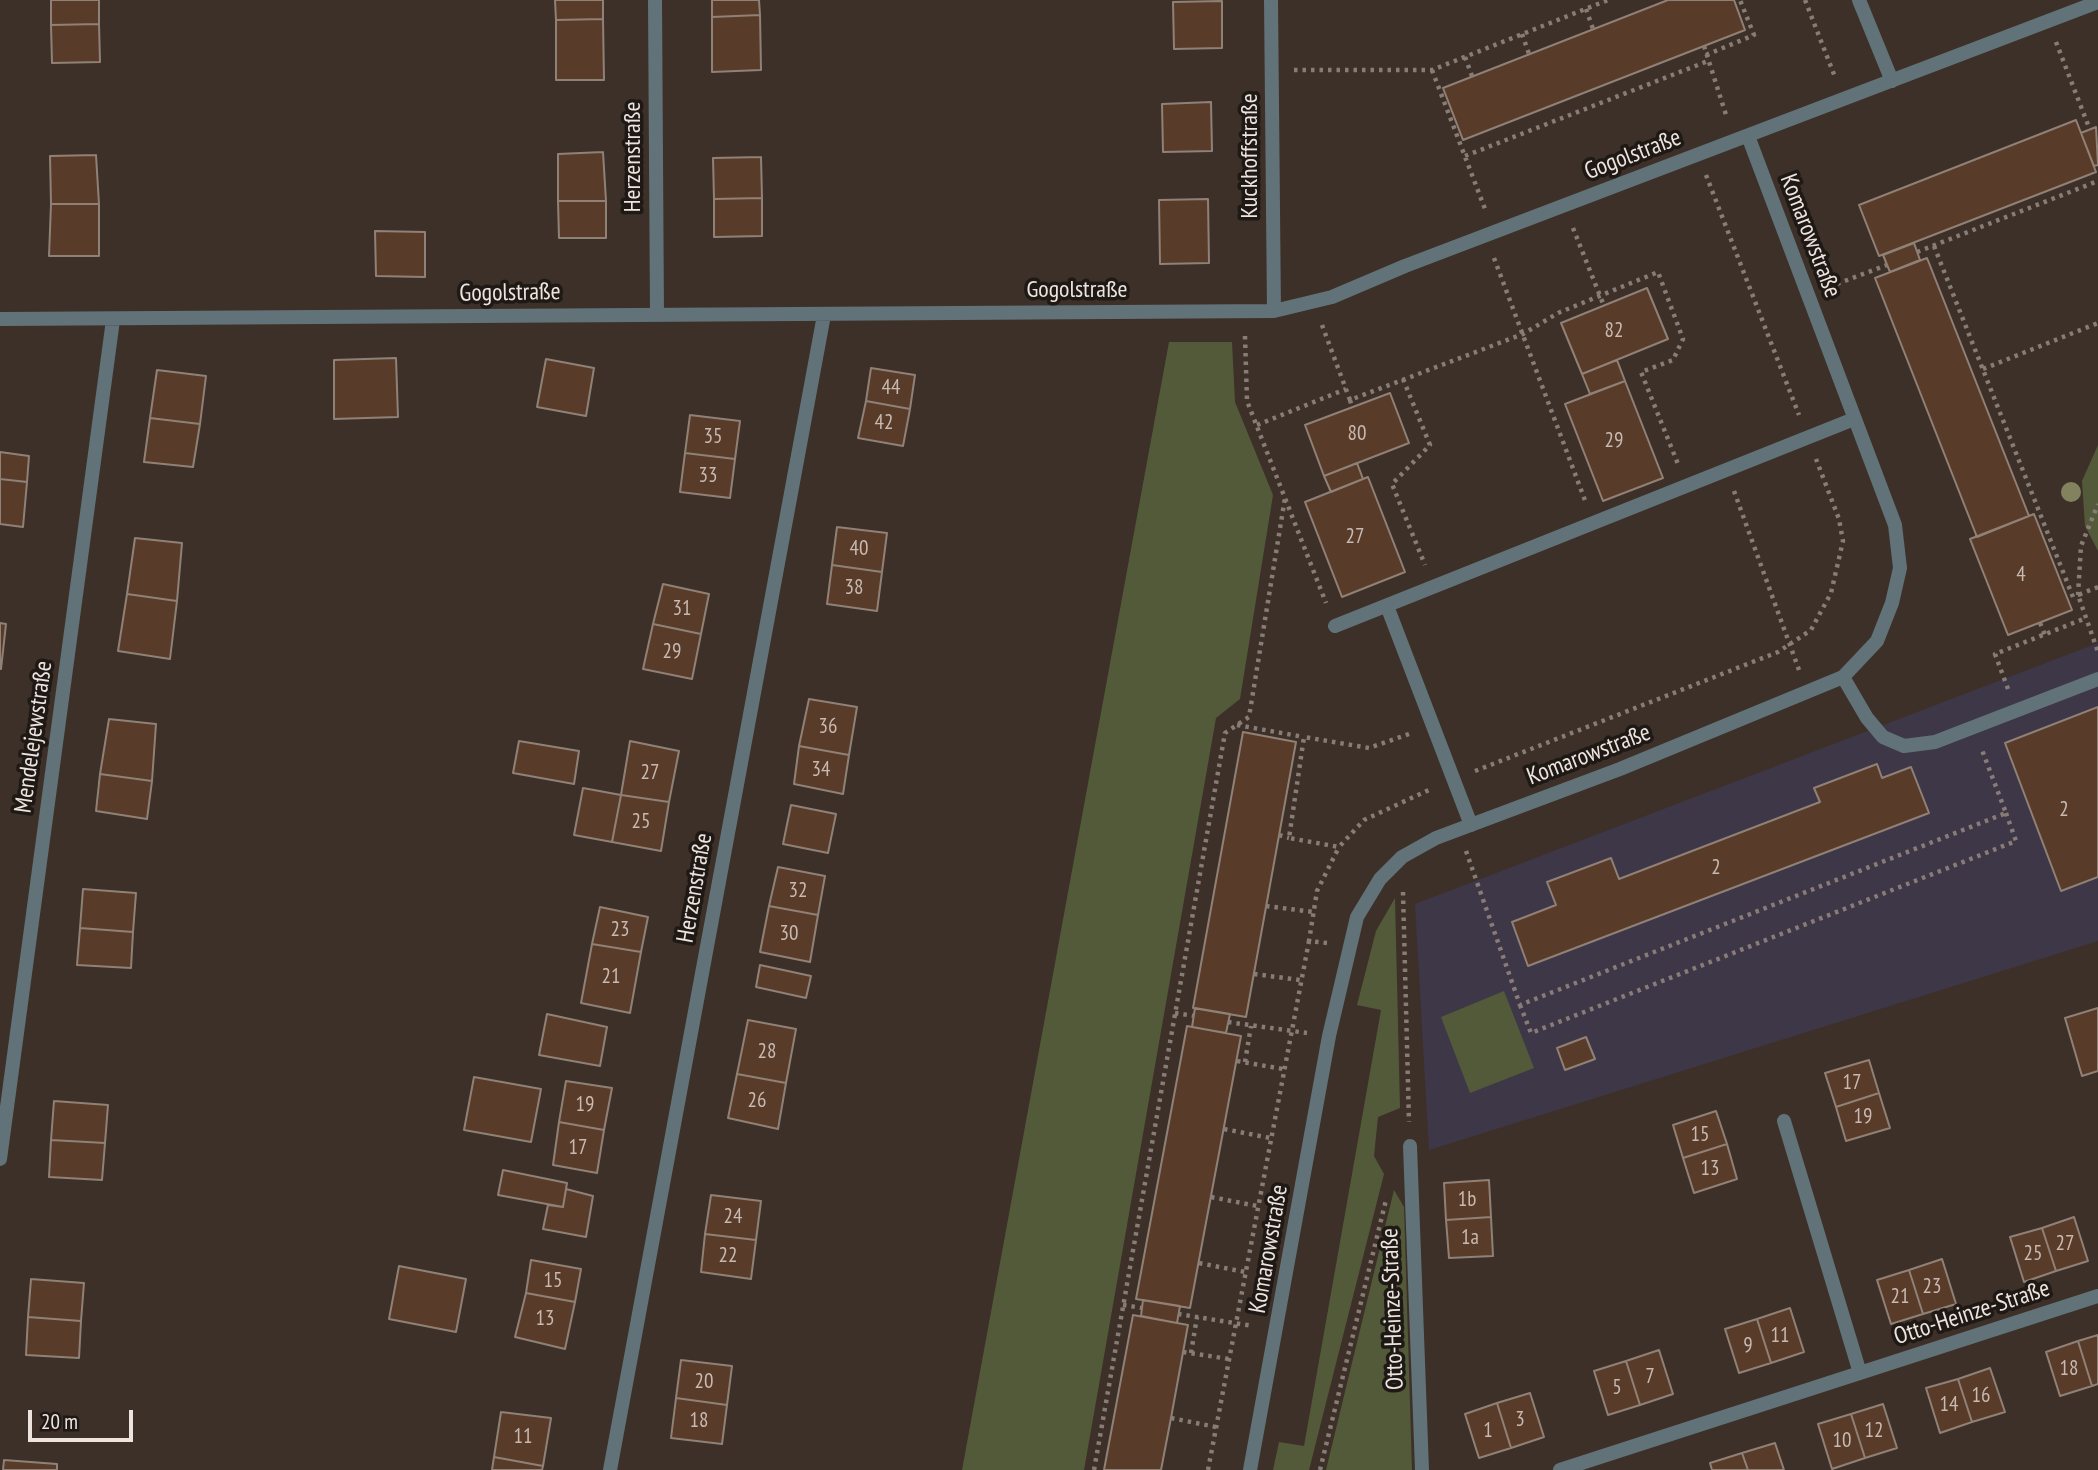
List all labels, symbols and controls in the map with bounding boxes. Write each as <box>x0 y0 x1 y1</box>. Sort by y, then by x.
street label: Kuckhoffstraße <box>1236 93 1264 219</box>
street label: Herzenstraße <box>619 102 647 212</box>
street label: Gogolstraße <box>1581 123 1685 187</box>
street label: Komarowstraße <box>1773 170 1847 302</box>
street label: Gogolstraße <box>1026 276 1128 304</box>
street label: Gogolstraße <box>459 278 561 308</box>
house number: 82 <box>1605 318 1623 344</box>
house number: 44 <box>882 375 900 401</box>
house number: 42 <box>875 410 893 436</box>
house number: 80 <box>1348 421 1366 447</box>
house number: 35 <box>704 424 722 450</box>
house number: 29 <box>1605 428 1623 454</box>
house number: 33 <box>699 463 717 489</box>
house number: 27 <box>1346 524 1364 550</box>
house number: 40 <box>850 536 868 562</box>
house number: 4 <box>2016 562 2026 588</box>
house number: 38 <box>845 575 863 601</box>
house number: 31 <box>673 596 691 622</box>
house number: 29 <box>663 639 681 665</box>
street label: Mendelejewstraße <box>9 659 59 815</box>
house number: 36 <box>819 714 837 740</box>
street label: Komarowstraße <box>1523 718 1655 792</box>
house number: 34 <box>812 757 830 783</box>
house number: 27 <box>641 760 659 786</box>
house number: 2 <box>2059 797 2069 823</box>
house number: 25 <box>632 809 650 835</box>
street label: Herzenstraße <box>671 831 719 945</box>
house number: 2 <box>1711 855 1721 881</box>
house number: 32 <box>789 878 807 904</box>
house number: 23 <box>611 917 629 943</box>
house number: 30 <box>780 921 798 947</box>
house number: 21 <box>602 964 620 990</box>
house number: 28 <box>758 1039 776 1065</box>
house number: 17 <box>1843 1070 1861 1096</box>
house number: 26 <box>748 1088 766 1114</box>
house number: 19 <box>576 1092 594 1118</box>
house number: 19 <box>1854 1104 1872 1130</box>
house number: 15 <box>1691 1122 1709 1148</box>
house number: 17 <box>569 1135 587 1161</box>
house number: 13 <box>1701 1156 1719 1182</box>
street label: Komarowstraße <box>1244 1183 1294 1315</box>
house number: 1b <box>1458 1187 1476 1213</box>
house number: 24 <box>724 1204 742 1230</box>
house number: 1a <box>1461 1225 1479 1251</box>
street label: Otto-Heinze-Straße <box>1376 1228 1410 1390</box>
house number: 27 <box>2056 1231 2074 1257</box>
house number: 25 <box>2024 1241 2042 1267</box>
house number: 22 <box>719 1243 737 1269</box>
house number: 15 <box>544 1268 562 1294</box>
street label: Otto-Heinze-Straße <box>1891 1274 2053 1352</box>
house number: 23 <box>1923 1274 1941 1300</box>
house number: 21 <box>1891 1284 1909 1310</box>
house number: 13 <box>536 1306 554 1332</box>
house number: 11 <box>1771 1323 1789 1349</box>
house number: 9 <box>1743 1333 1753 1359</box>
house number: 18 <box>2060 1356 2078 1382</box>
house number: 7 <box>1645 1364 1655 1390</box>
house number: 20 <box>695 1369 713 1395</box>
house number: 5 <box>1612 1375 1622 1401</box>
house number: 16 <box>1972 1383 1990 1409</box>
house number: 14 <box>1940 1392 1958 1418</box>
scale bar <box>32 1396 136 1440</box>
house number: 3 <box>1515 1407 1525 1433</box>
text: 20 m <box>41 1408 78 1435</box>
house number: 18 <box>690 1408 708 1434</box>
house number: 1 <box>1483 1418 1493 1444</box>
house number: 12 <box>1865 1418 1883 1444</box>
house number: 11 <box>514 1424 532 1450</box>
house number: 10 <box>1833 1428 1851 1454</box>

